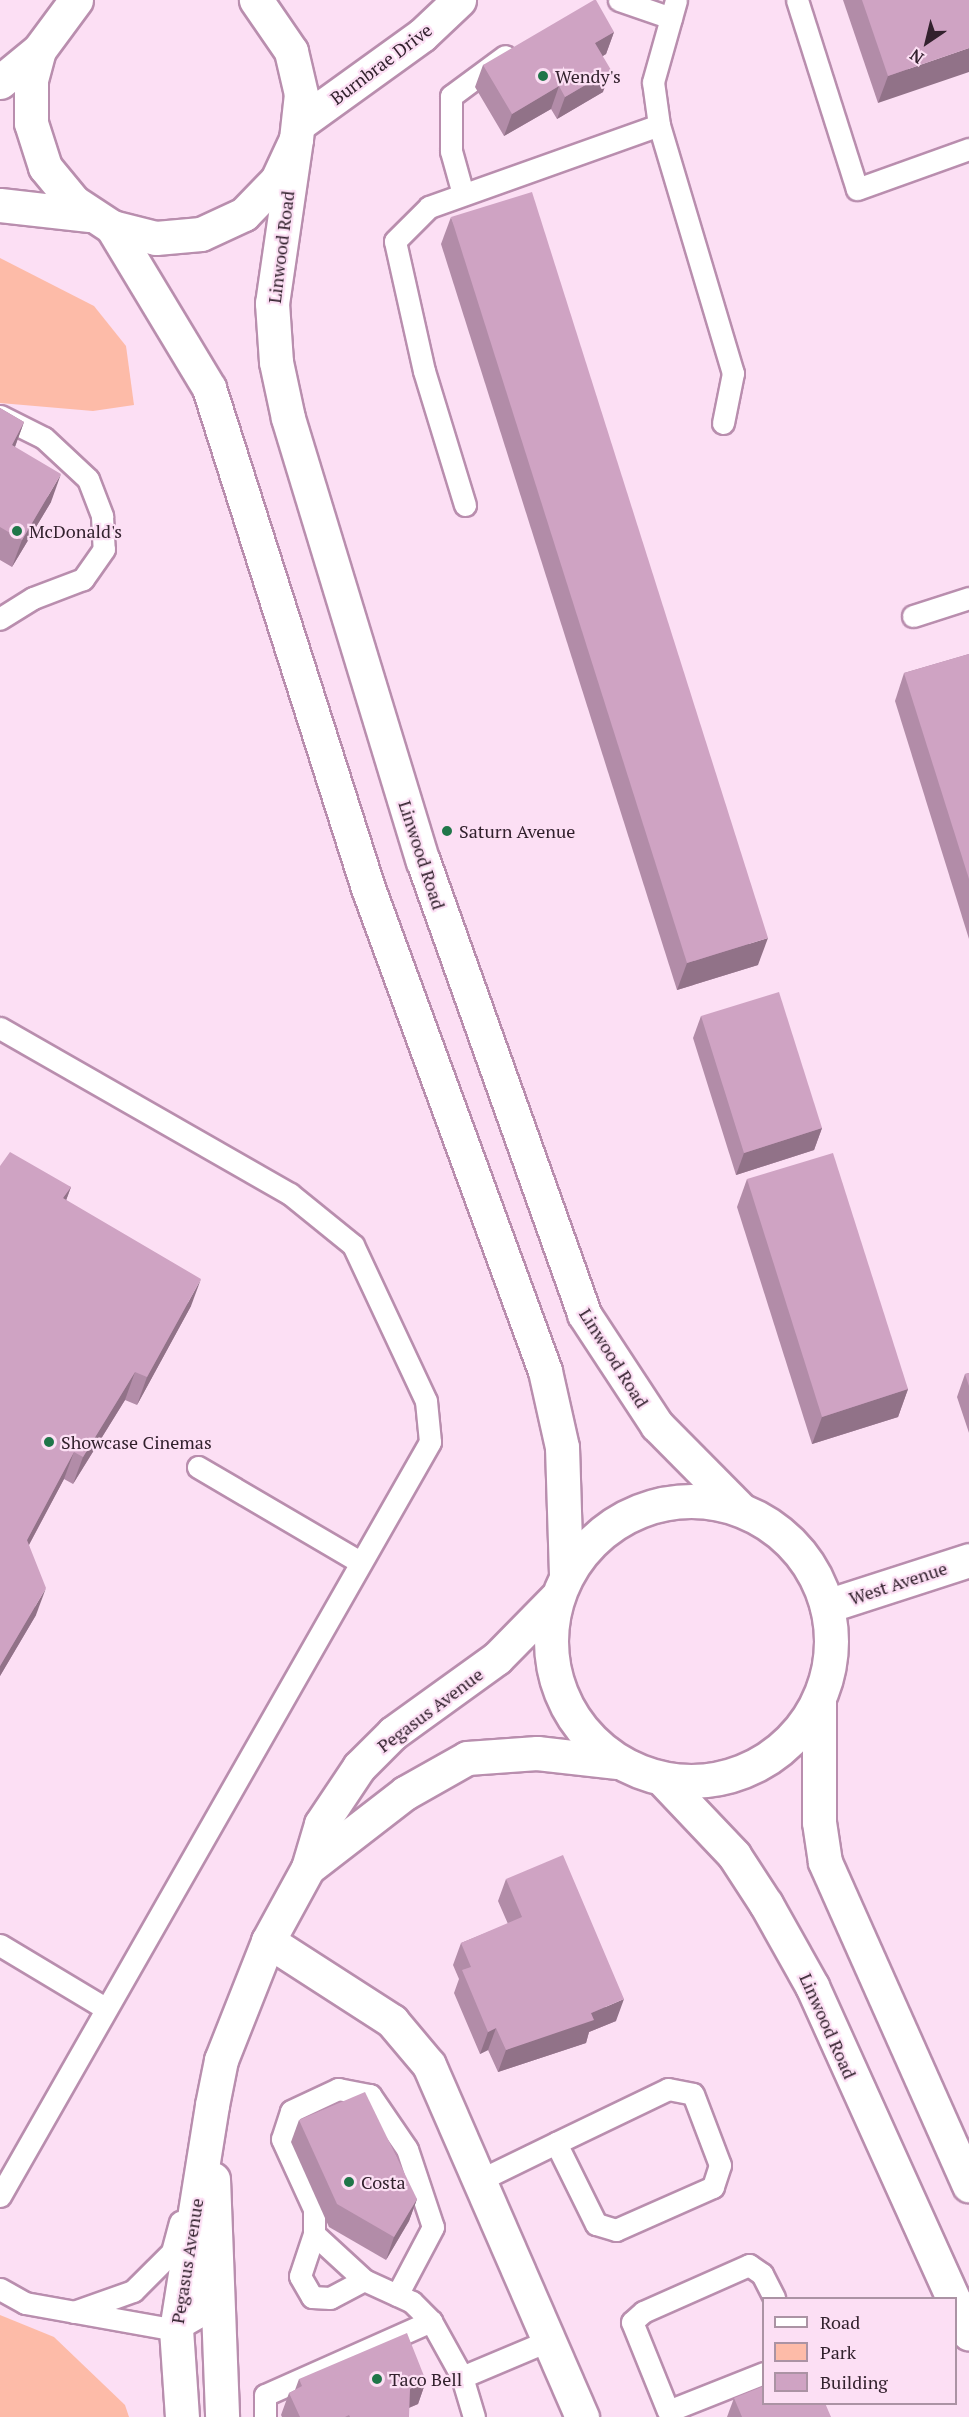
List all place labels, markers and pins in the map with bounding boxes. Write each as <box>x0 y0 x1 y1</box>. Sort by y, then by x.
place label: Wendy's <box>555 65 621 87</box>
marker: Wendy's <box>536 69 550 83</box>
place label: McDonald's <box>29 520 122 542</box>
marker: McDonald's <box>10 524 24 538</box>
place label: Saturn Avenue <box>459 820 576 842</box>
marker: Saturn Avenue <box>440 824 454 838</box>
place label: Showcase Cinemas <box>61 1431 212 1453</box>
marker: Showcase Cinemas <box>42 1435 56 1449</box>
place label: Costa <box>361 2171 406 2193</box>
marker: Costa <box>342 2175 356 2189</box>
place label: Taco Bell <box>389 2368 462 2390</box>
marker: Taco Bell <box>370 2372 384 2386</box>

